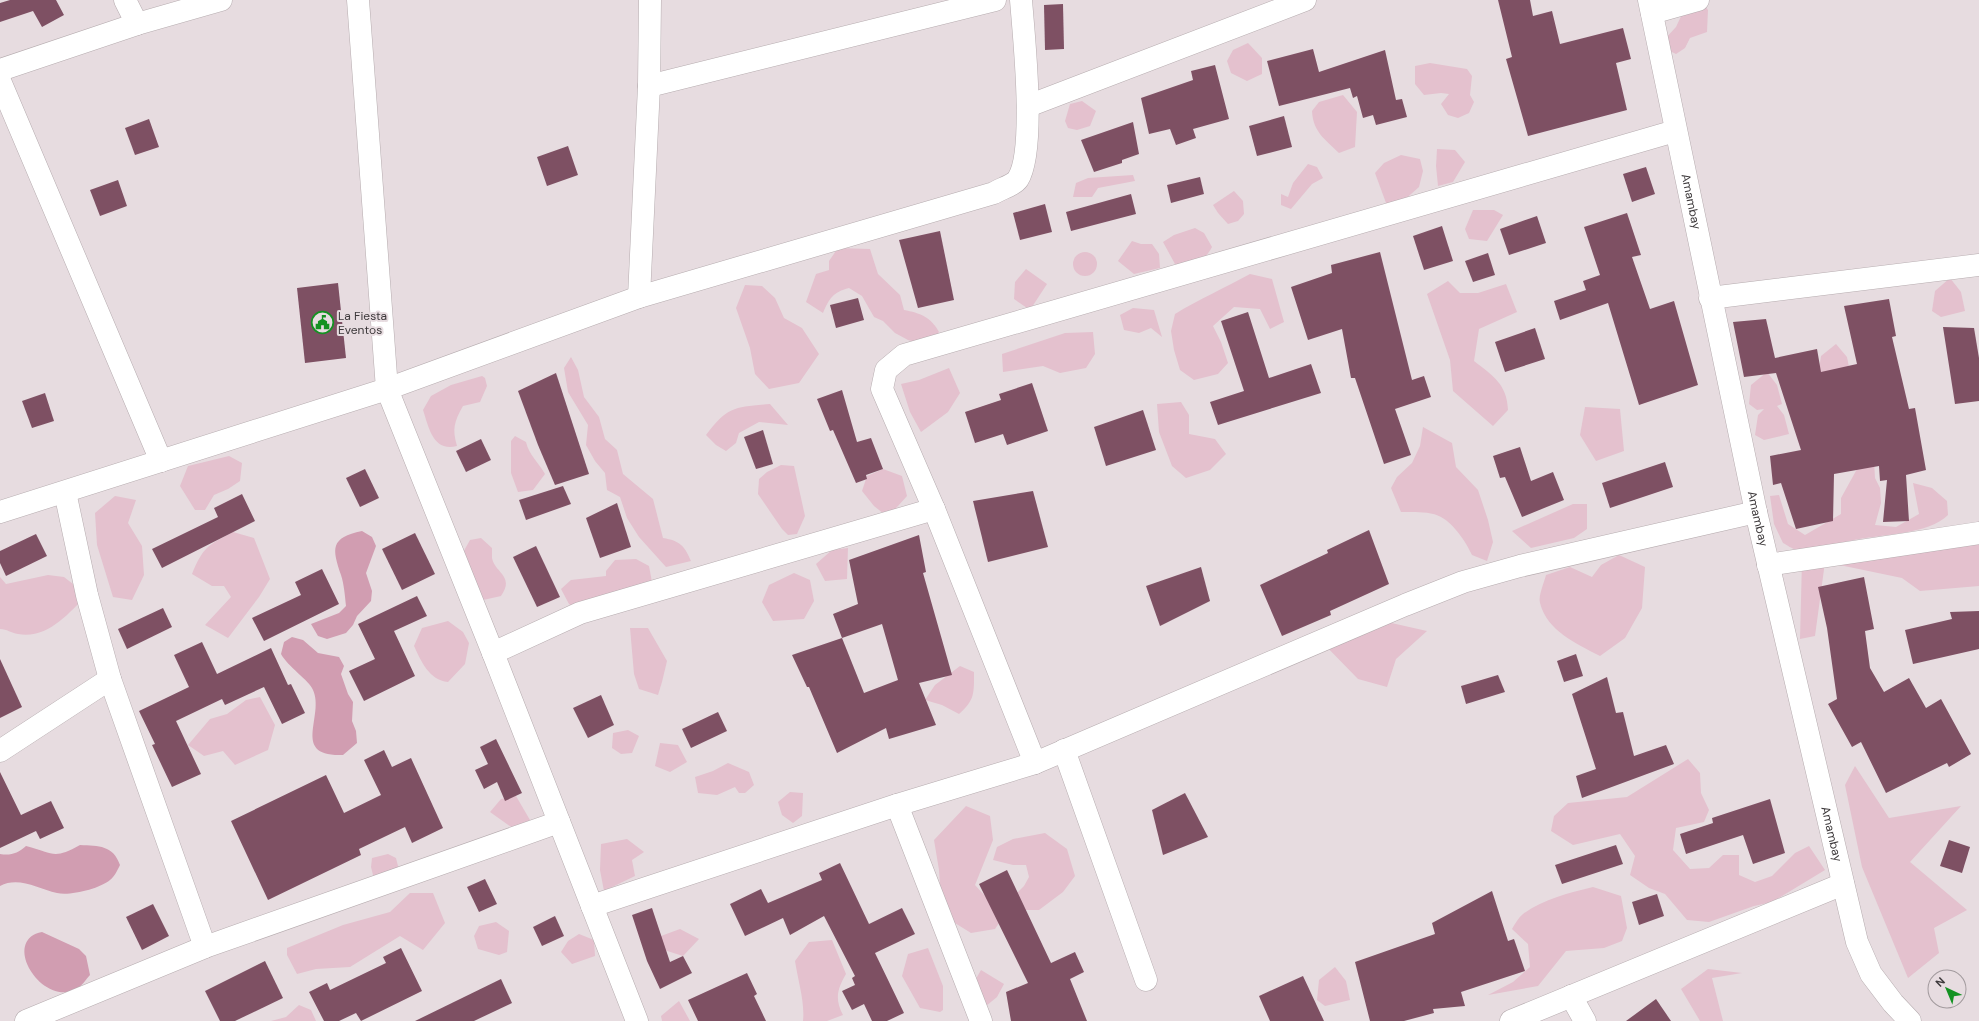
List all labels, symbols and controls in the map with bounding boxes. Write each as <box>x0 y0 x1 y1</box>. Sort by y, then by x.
street label: Amambay <box>1678 172 1705 231</box>
place label: La Fiesta Eventos <box>338 308 387 338</box>
public building icon: La Fiesta Eventos <box>309 310 335 336</box>
street label: Amambay <box>1744 490 1772 548</box>
street label: Amambay <box>1817 805 1846 864</box>
north arrow <box>1927 969 1967 1009</box>
text: N <box>1932 974 1948 990</box>

